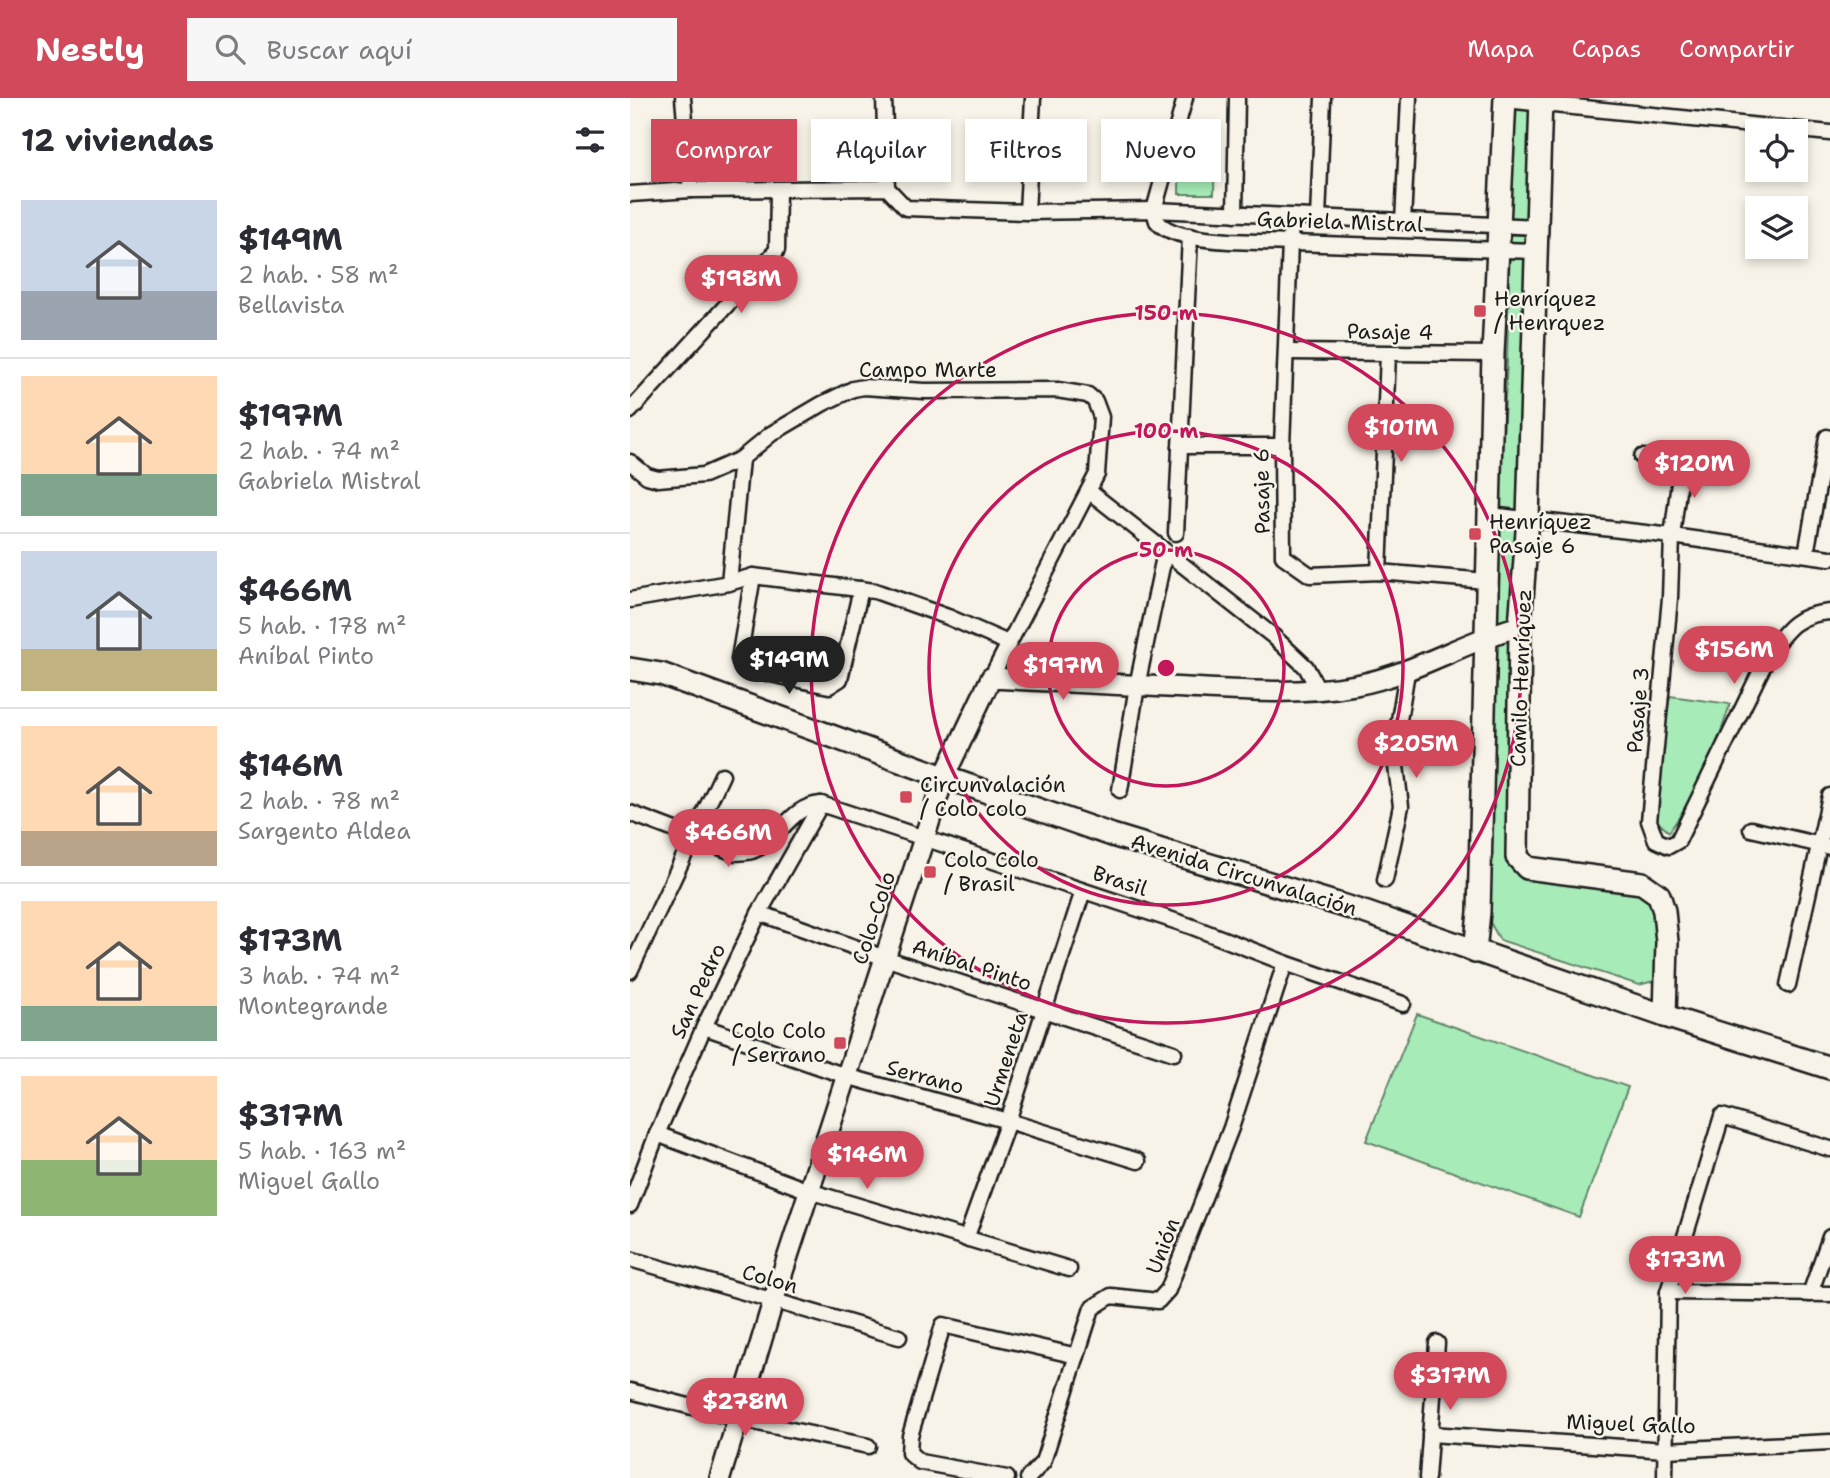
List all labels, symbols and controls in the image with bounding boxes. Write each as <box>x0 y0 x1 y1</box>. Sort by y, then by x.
search box <box>187 18 677 81</box>
text: Nestly <box>35 27 145 72</box>
icon: search <box>211 30 249 68</box>
text: Buscar aquí <box>267 32 412 67</box>
text: Mapa <box>1467 33 1534 65</box>
text: Capas <box>1572 33 1641 65</box>
text: Compartir <box>1679 33 1795 65</box>
chip: Comprar <box>651 119 797 182</box>
chip: Alquilar <box>811 119 951 182</box>
chip: Filtros <box>965 119 1087 182</box>
chip: Nuevo <box>1101 119 1221 182</box>
map controls <box>1745 119 1808 259</box>
button: locate <box>1745 119 1808 182</box>
text: 12 viviendas <box>21 120 214 161</box>
icon: filters <box>571 121 609 159</box>
button: layers <box>1745 196 1808 259</box>
street label: Gabriela Mistral <box>1256 205 1424 239</box>
text: $149M <box>238 219 343 260</box>
icon: home <box>77 228 161 312</box>
pin: $198M <box>692 256 790 315</box>
text: 2 hab. · 58 m² <box>238 260 399 290</box>
text: $198M <box>701 263 781 293</box>
place label: Henríquez / Henrquez <box>1494 285 1605 337</box>
text: Bellavista <box>238 290 344 320</box>
text: 150 m <box>1134 299 1198 327</box>
marker: Henríquez / Henrquez <box>1472 303 1488 319</box>
street label: Pasaje 4 <box>1347 317 1433 347</box>
street label: Campo Marte <box>859 356 997 384</box>
text: $197M <box>238 395 343 436</box>
icon: home <box>77 404 161 488</box>
pin: $101M <box>1352 404 1450 464</box>
text: $101M <box>1364 412 1438 442</box>
text: 100 m <box>1134 417 1198 445</box>
text: 2 hab. · 74 m² <box>238 436 400 466</box>
pin: $120M <box>1645 440 1743 500</box>
street label: Pasaje 6 <box>1247 448 1277 534</box>
text: $120M <box>1654 448 1734 478</box>
text: Gabriela Mistral <box>238 466 420 496</box>
place label: Henríquez Pasaje 6 <box>1489 508 1592 560</box>
marker: Henríquez Pasaje 6 <box>1467 526 1483 542</box>
text: 50 m <box>1139 536 1193 564</box>
text: $466M <box>238 570 352 611</box>
icon: home <box>77 579 161 663</box>
street label: Camilo Henríquez <box>1504 589 1538 767</box>
text: 5 hab. · 178 m² <box>238 611 407 641</box>
pin: $156M <box>1685 626 1783 686</box>
text: $156M <box>1694 634 1774 664</box>
pin: $149M <box>740 636 838 696</box>
text: Aníbal Pinto <box>238 641 374 671</box>
pin: $197M <box>1014 642 1112 702</box>
text: $149M <box>749 644 829 674</box>
text: $197M <box>1023 650 1103 680</box>
centre of rings <box>1154 656 1178 680</box>
street label: Pasaje 3 <box>1620 666 1656 754</box>
pin: $205M <box>1367 720 1465 780</box>
text: $205M <box>1374 728 1458 758</box>
text: $146M <box>238 745 343 786</box>
icon: home <box>77 754 161 838</box>
place label: Circunvalación / Colo colo <box>920 771 1066 823</box>
text: 2 hab. · 78 m² <box>238 786 400 816</box>
marker: Circunvalación / Colo colo <box>898 789 914 805</box>
pin: $466M <box>679 810 777 869</box>
text: Sargento Aldea <box>238 816 411 846</box>
text: $466M <box>684 817 772 847</box>
street label: Avenida Circunvalación <box>1128 827 1361 923</box>
place label: Colo Colo / Brasil <box>944 846 1039 898</box>
street label: Brasil <box>1089 859 1152 903</box>
marker: Colo Colo / Brasil <box>922 864 938 880</box>
street label: Colo-Colo <box>846 868 902 968</box>
text: $173M <box>238 920 342 961</box>
icon: home <box>77 929 161 1013</box>
street label: Aníbal Pinto <box>909 932 1035 998</box>
street label: San Pedro <box>664 939 732 1043</box>
text: 3 hab. · 74 m² <box>238 961 400 991</box>
text: Montegrande <box>238 991 389 1021</box>
street label: Urmeneta <box>977 1008 1035 1110</box>
place label: Colo Colo / Serrano <box>731 1017 826 1069</box>
marker: Colo Colo / Serrano <box>832 1035 848 1051</box>
street label: Serrano <box>883 1053 967 1101</box>
text: $317M <box>238 1095 343 1136</box>
icon: home <box>77 1104 161 1188</box>
pin: $146M <box>818 1132 916 1191</box>
text: 5 hab. · 163 m² <box>238 1136 406 1166</box>
text: $146M <box>827 1139 907 1169</box>
text: Miguel Gallo <box>238 1166 380 1196</box>
street label: Unión <box>1140 1214 1186 1278</box>
pin: $173M <box>1636 1236 1734 1296</box>
text: $173M <box>1645 1244 1725 1274</box>
street label: Colon <box>739 1258 801 1300</box>
pin: $317M <box>1401 1352 1499 1412</box>
text: $317M <box>1410 1360 1490 1390</box>
pin: $278M <box>696 1378 794 1438</box>
text: $278M <box>702 1386 788 1416</box>
street label: Miguel Gallo <box>1566 1408 1696 1440</box>

